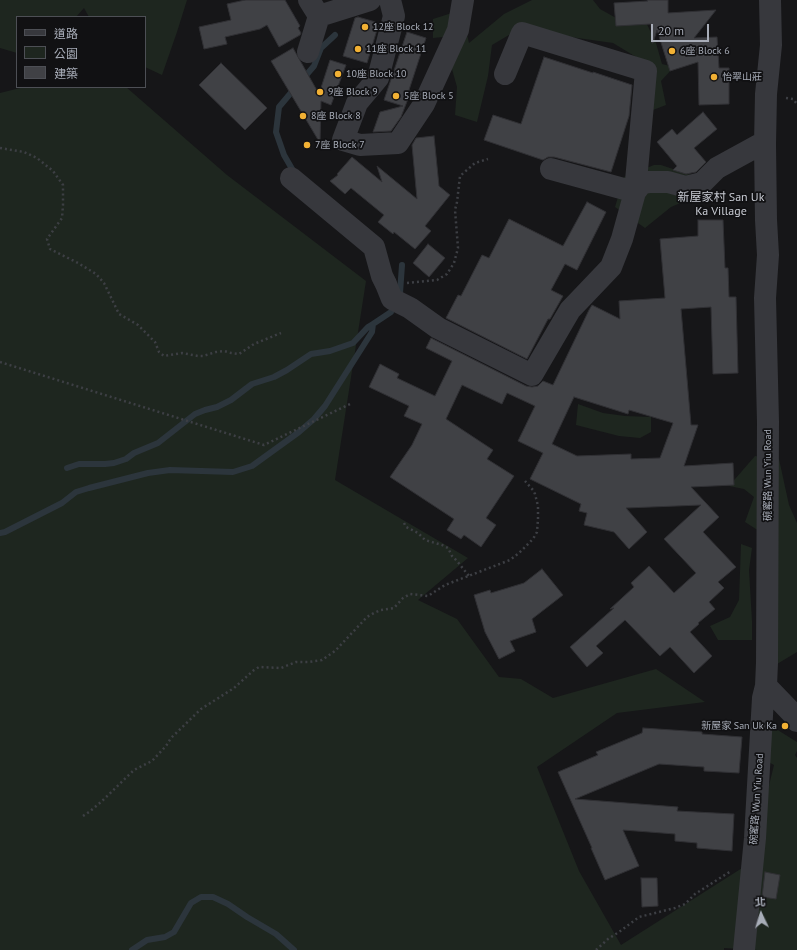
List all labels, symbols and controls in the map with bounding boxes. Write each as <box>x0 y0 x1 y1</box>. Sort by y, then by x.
legend <box>16 16 146 88</box>
scale bar <box>653 16 711 42</box>
place label: 12座 Block 12 <box>373 21 434 33</box>
marker: 12座 Block 12 <box>360 22 370 32</box>
text: 20 m <box>658 23 684 38</box>
text: 道路 <box>54 26 78 41</box>
place label: 11座 Block 11 <box>366 43 427 55</box>
marker: 11座 Block 11 <box>353 44 363 54</box>
place label: 6座 Block 6 <box>680 45 730 57</box>
text: 公園 <box>54 46 78 61</box>
marker: 6座 Block 6 <box>667 46 677 56</box>
text: 建築 <box>54 66 78 81</box>
place label: 10座 Block 10 <box>346 68 407 80</box>
marker: 10座 Block 10 <box>333 69 343 79</box>
place label: 怡翠山莊 <box>722 71 762 83</box>
marker: 怡翠山莊 <box>709 72 719 82</box>
place label: 9座 Block 9 <box>328 86 378 98</box>
marker: 9座 Block 9 <box>315 87 325 97</box>
place label: 5座 Block 5 <box>404 90 454 102</box>
marker: 5座 Block 5 <box>391 91 401 101</box>
place label: 8座 Block 8 <box>311 110 361 122</box>
marker: 8座 Block 8 <box>298 111 308 121</box>
place label: 7座 Block 7 <box>315 139 365 151</box>
marker: 7座 Block 7 <box>302 140 312 150</box>
district label: 新屋家村 San Uk Ka Village <box>678 191 764 219</box>
street label: 碗窰路 Wun Yiu Road <box>762 429 774 521</box>
place label: 新屋家 San Uk Ka <box>701 720 777 732</box>
marker: 新屋家 San Uk Ka <box>780 721 790 731</box>
street label: 碗窰路 Wun Yiu Road <box>748 753 766 845</box>
north arrow <box>741 894 781 934</box>
text: 北 <box>754 895 766 909</box>

